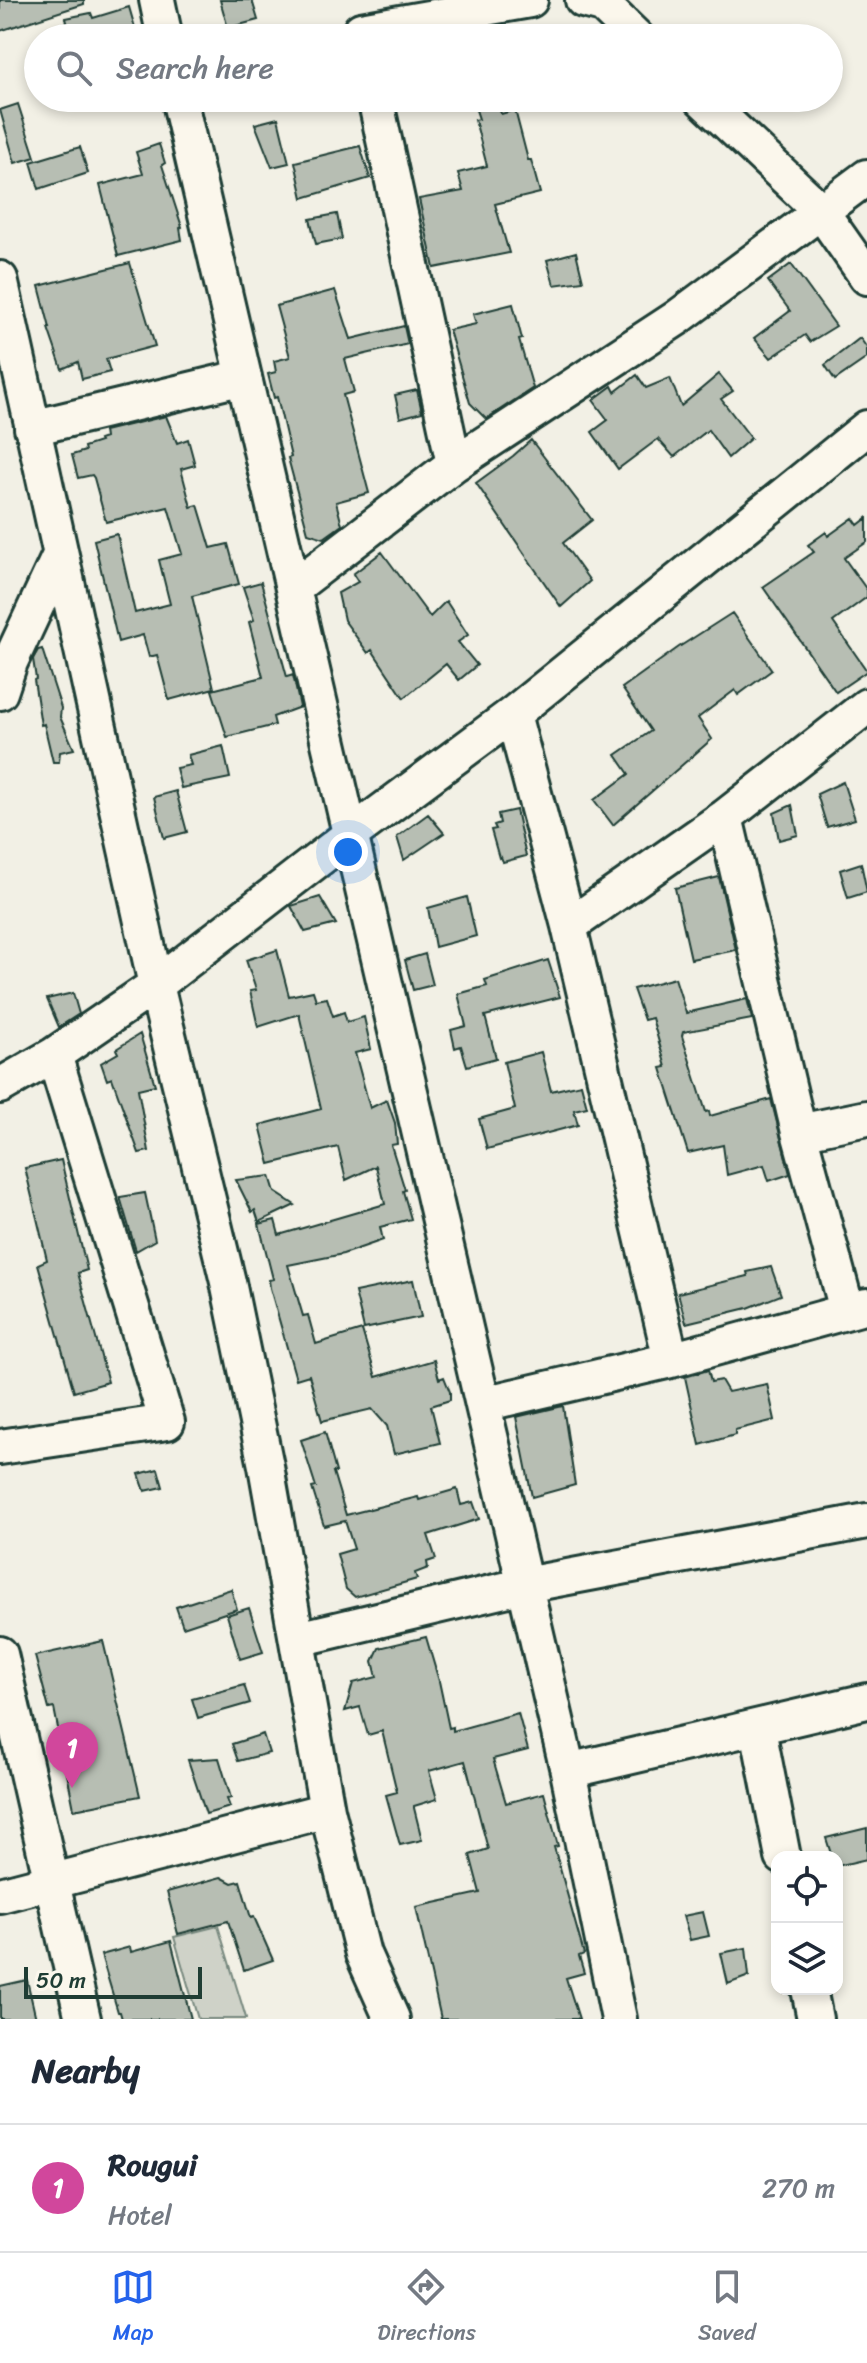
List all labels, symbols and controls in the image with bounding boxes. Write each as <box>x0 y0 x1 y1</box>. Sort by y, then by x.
search box <box>24 24 843 112</box>
text: Search here <box>116 41 274 95</box>
icon: search <box>52 46 96 90</box>
your location <box>328 832 368 872</box>
pin: 1 <box>46 1722 98 1788</box>
map controls <box>771 1851 843 1995</box>
button: locate <box>771 1851 843 1923</box>
button: layers <box>771 1923 843 1995</box>
text: 50 m <box>36 1961 86 2000</box>
scale bar <box>24 1963 202 1999</box>
text: Nearby <box>32 2041 140 2101</box>
text: Rougui <box>108 2138 197 2192</box>
text: 1 <box>52 2165 64 2211</box>
text: 270 m <box>762 2165 835 2211</box>
text: Hotel <box>108 2192 172 2238</box>
tab: Map <box>111 2265 155 2352</box>
tab: Directions <box>377 2265 476 2352</box>
tab: Saved <box>698 2265 756 2352</box>

